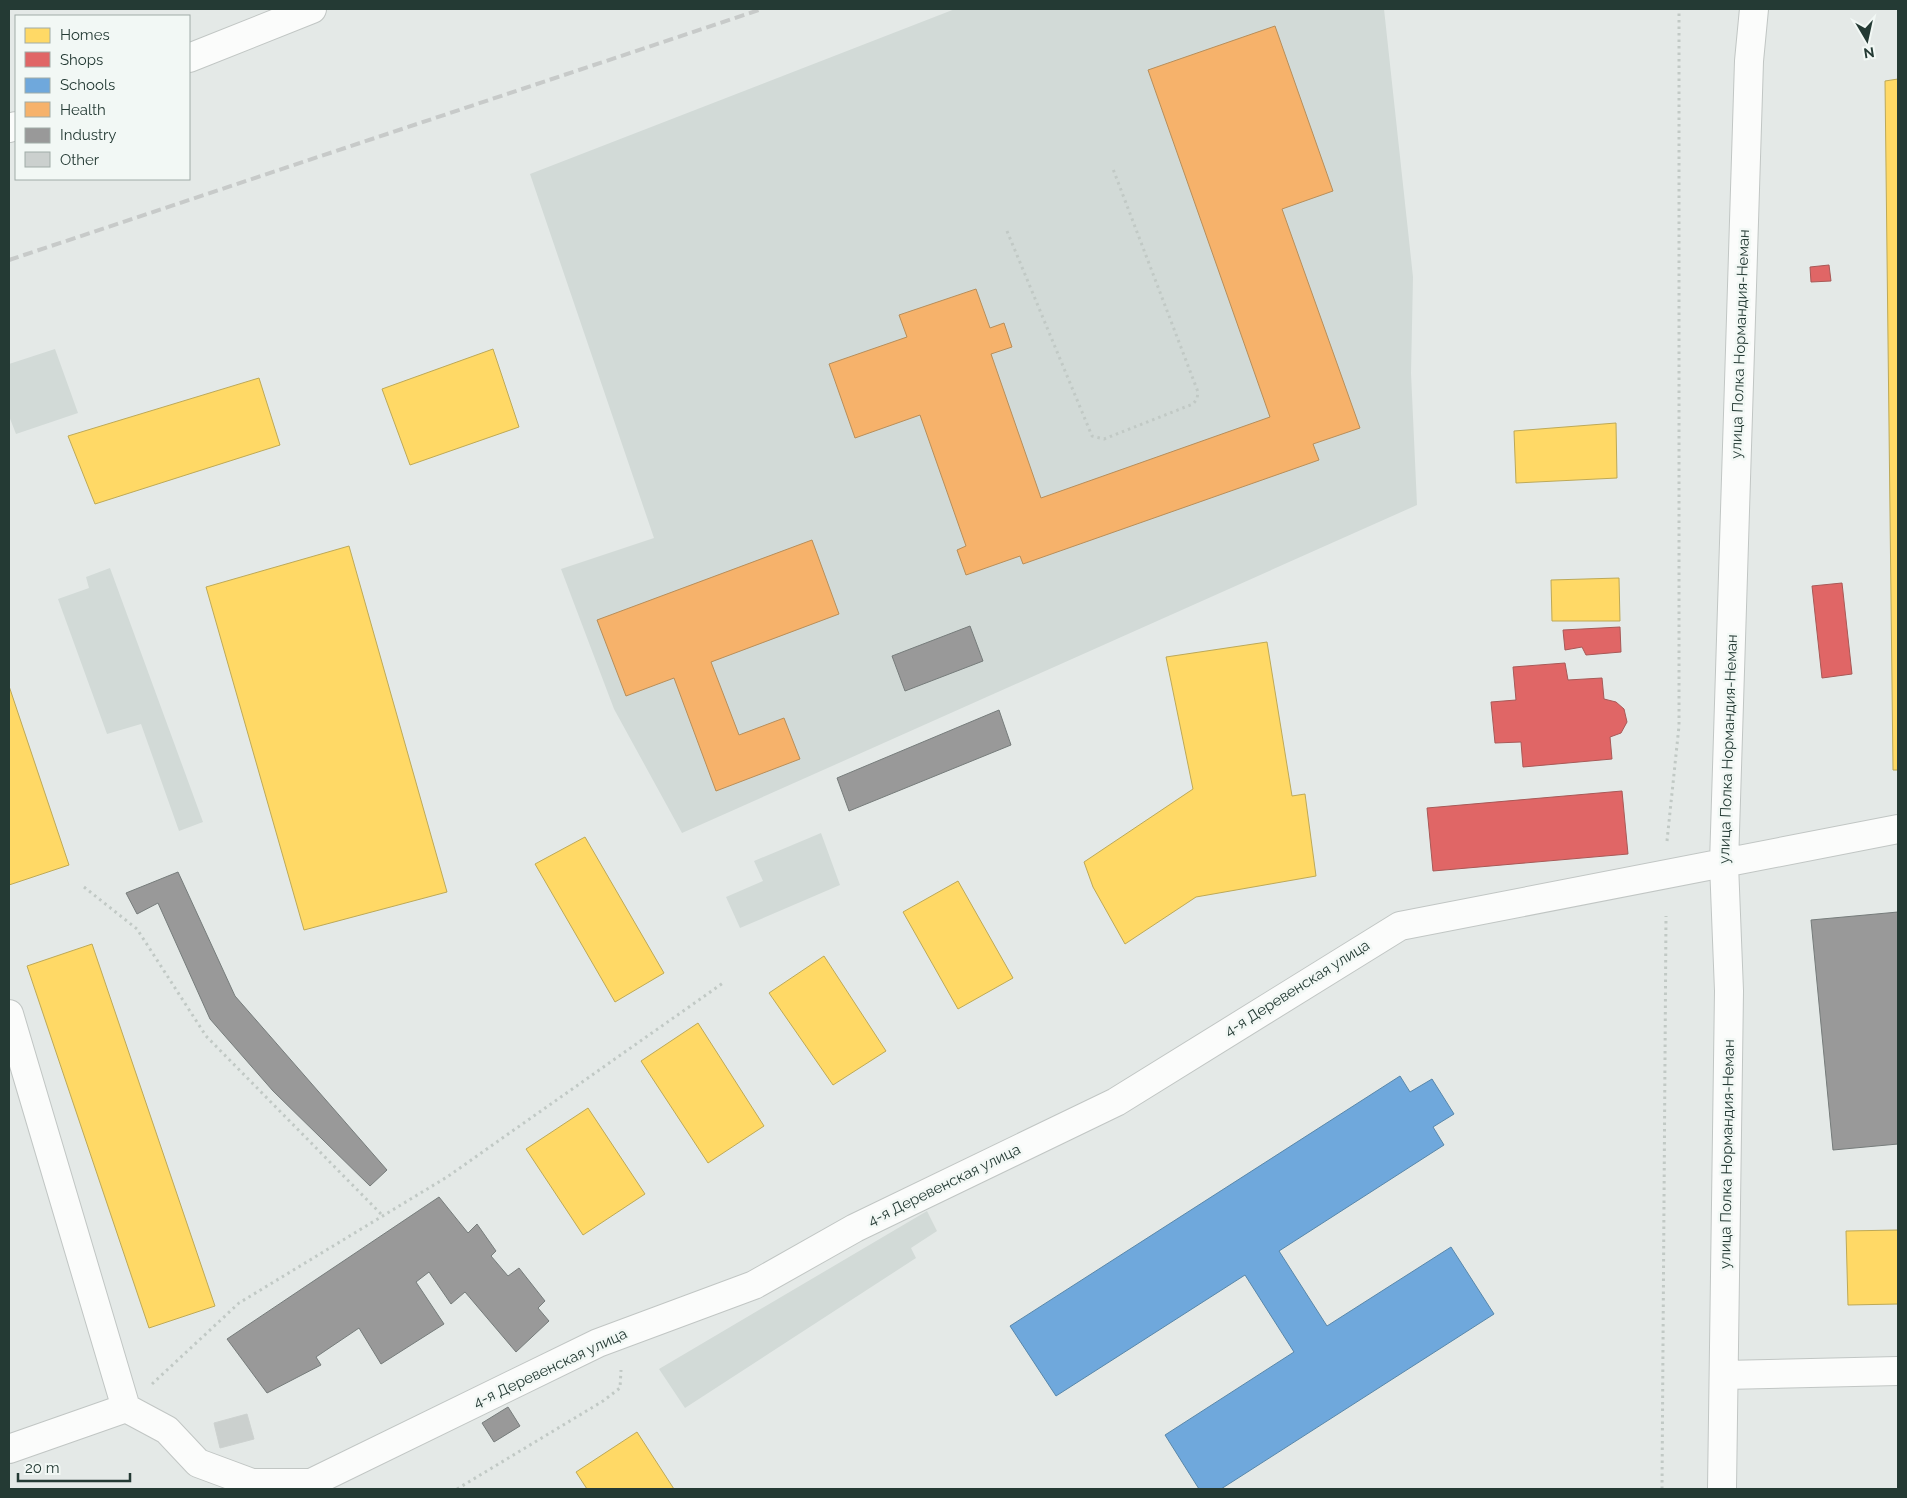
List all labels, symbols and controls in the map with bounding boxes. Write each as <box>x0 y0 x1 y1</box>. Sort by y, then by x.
legend <box>15 15 190 180</box>
north arrow <box>1842 15 1892 65</box>
text: Homes <box>60 26 110 44</box>
text: N <box>1863 44 1876 62</box>
text: Shops <box>60 51 103 69</box>
text: Schools <box>60 76 115 94</box>
text: Health <box>60 101 106 119</box>
text: Industry <box>60 126 116 144</box>
text: Other <box>60 151 100 169</box>
street label: улица Полка Нормандия-Неман <box>1727 229 1753 459</box>
street label: улица Полка Нормандия-Неман <box>1715 634 1741 864</box>
street label: 4-я Деревенская улица <box>1221 936 1373 1040</box>
street label: улица Полка Нормандия-Неман <box>1716 1039 1738 1269</box>
street label: 4-я Деревенская улица <box>865 1140 1023 1230</box>
street label: 4-я Деревенская улица <box>470 1324 630 1412</box>
scale bar <box>18 1450 130 1482</box>
text: 20 m <box>25 1459 60 1477</box>

